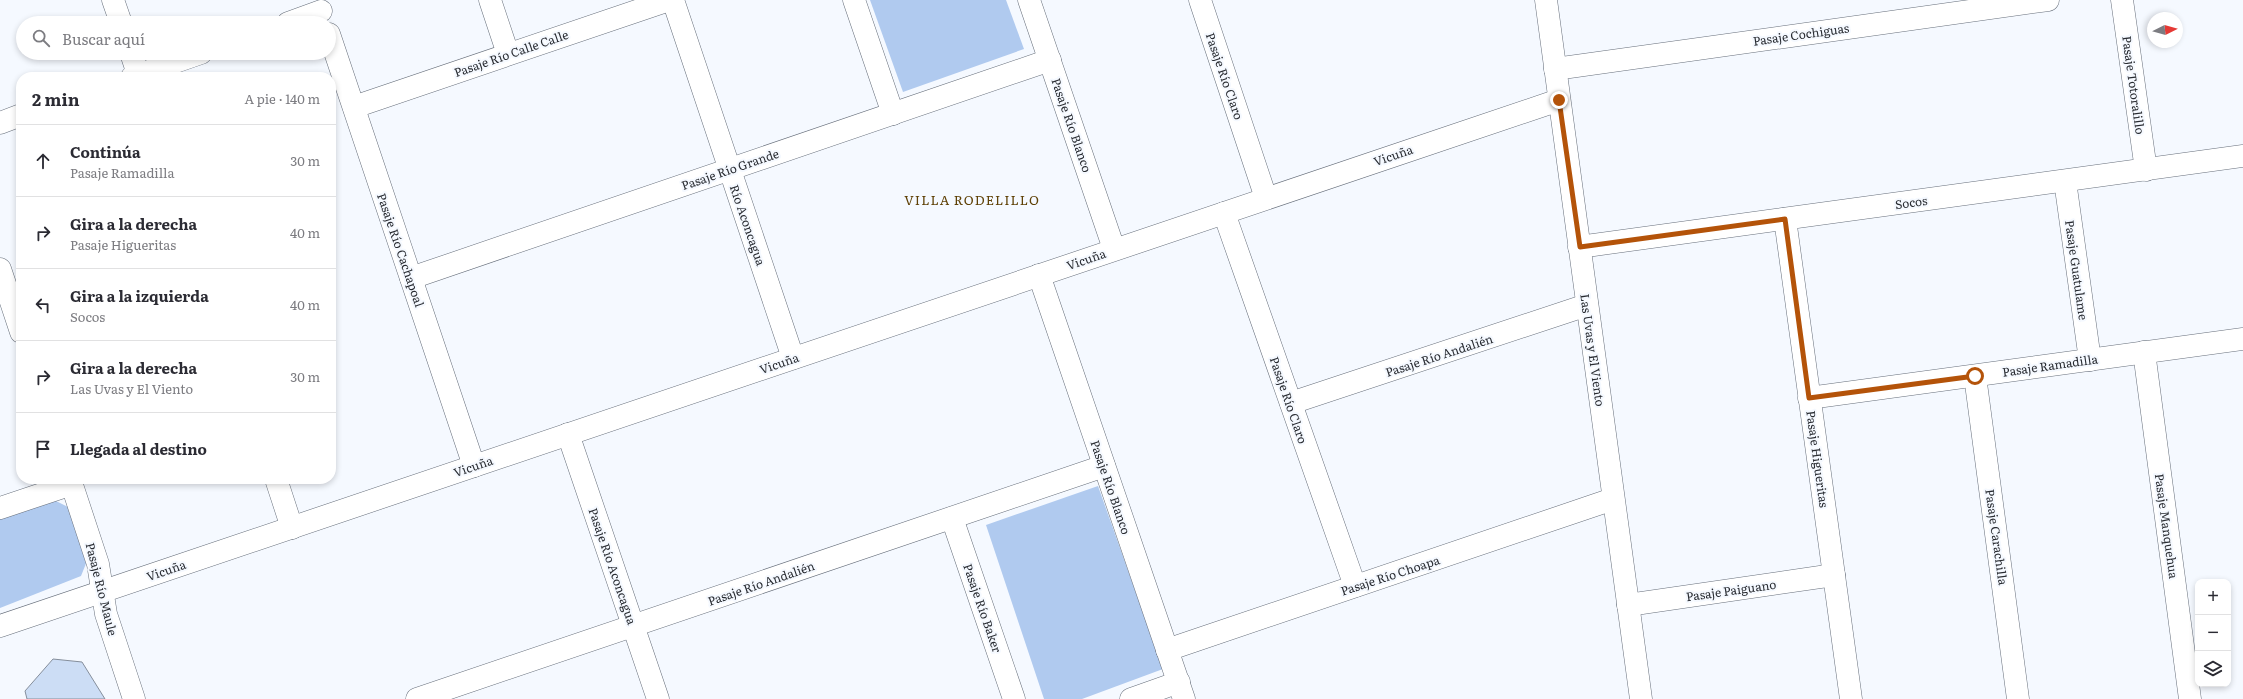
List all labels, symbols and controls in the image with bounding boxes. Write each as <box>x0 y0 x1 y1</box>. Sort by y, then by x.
north arrow <box>2147 12 2183 48</box>
search box <box>16 16 336 60</box>
street label: Pasaje Cochiguas <box>1752 18 1851 50</box>
street label: Pasaje Río Calle Calle <box>451 25 571 81</box>
icon: search <box>30 27 52 49</box>
text: Buscar aquí <box>62 27 145 50</box>
street label: Pasaje Río Claro <box>1202 30 1248 122</box>
street label: Pasaje Totoralillo <box>2118 35 2150 135</box>
street label: Pasaje Río Blanco <box>1047 75 1097 175</box>
text: 2 min <box>32 86 80 111</box>
text: A pie · 140 m <box>245 89 320 108</box>
route end <box>1550 91 1568 109</box>
text: Continúa <box>70 140 141 163</box>
street label: Vicuña <box>1371 140 1416 170</box>
street label: Pasaje Río Grande <box>679 144 781 194</box>
icon: ahead <box>32 150 54 172</box>
text: 30 m <box>290 151 320 170</box>
text: Pasaje Ramadilla <box>70 163 174 182</box>
street label: Río Aconcagua <box>726 182 770 269</box>
district label: VILLA RODELILLO <box>904 190 1040 209</box>
street label: Pasaje Río Cachapoal <box>373 191 429 309</box>
street label: Socos <box>1894 191 1929 213</box>
text: Gira a la derecha <box>70 212 197 235</box>
street label: Pasaje Guatulame <box>2061 219 2093 321</box>
icon: right <box>32 222 54 244</box>
text: 40 m <box>290 223 320 242</box>
text: Pasaje Higueritas <box>70 235 176 254</box>
street label: Vicuña <box>1064 244 1109 274</box>
text: Gira a la izquierda <box>70 284 209 307</box>
street label: Las Uvas y El Viento <box>1576 293 1610 407</box>
icon: left <box>32 294 54 316</box>
text: 40 m <box>290 295 320 314</box>
text: Socos <box>70 307 105 326</box>
street label: Pasaje Río Andalién <box>1383 329 1495 381</box>
street label: Vicuña <box>757 348 802 378</box>
street label: Pasaje Ramadilla <box>2001 349 2099 381</box>
street label: Pasaje Río Claro <box>1266 354 1312 446</box>
text: Gira a la derecha <box>70 356 197 379</box>
icon: right <box>32 366 54 388</box>
text: 30 m <box>290 367 320 386</box>
route start <box>1966 367 1984 385</box>
text: Las Uvas y El Viento <box>70 379 193 398</box>
street label: Pasaje Higueritas <box>1802 409 1834 509</box>
text: Llegada al destino <box>70 437 207 460</box>
street label: Pasaje Río Blanco <box>1086 437 1136 537</box>
icon: arrive <box>32 438 54 460</box>
street label: Vicuña <box>451 451 496 481</box>
street label: Pasaje Manquehua <box>2151 472 2183 580</box>
street label: Pasaje Carachilla <box>1981 488 2013 587</box>
street label: Pasaje Río Aconcagua <box>585 505 642 627</box>
street label: Pasaje Río Maule <box>82 541 122 637</box>
street label: Pasaje Río Choapa <box>1338 550 1442 599</box>
street label: Vicuña <box>144 555 189 585</box>
street label: Pasaje Río Andalién <box>705 556 817 610</box>
street label: Pasaje Río Baker <box>959 561 1007 655</box>
street label: Pasaje Paiguano <box>1685 575 1777 605</box>
map controls <box>2195 579 2231 687</box>
button: + <box>2195 579 2231 615</box>
button: − <box>2195 615 2231 651</box>
button: layers <box>2195 651 2231 687</box>

